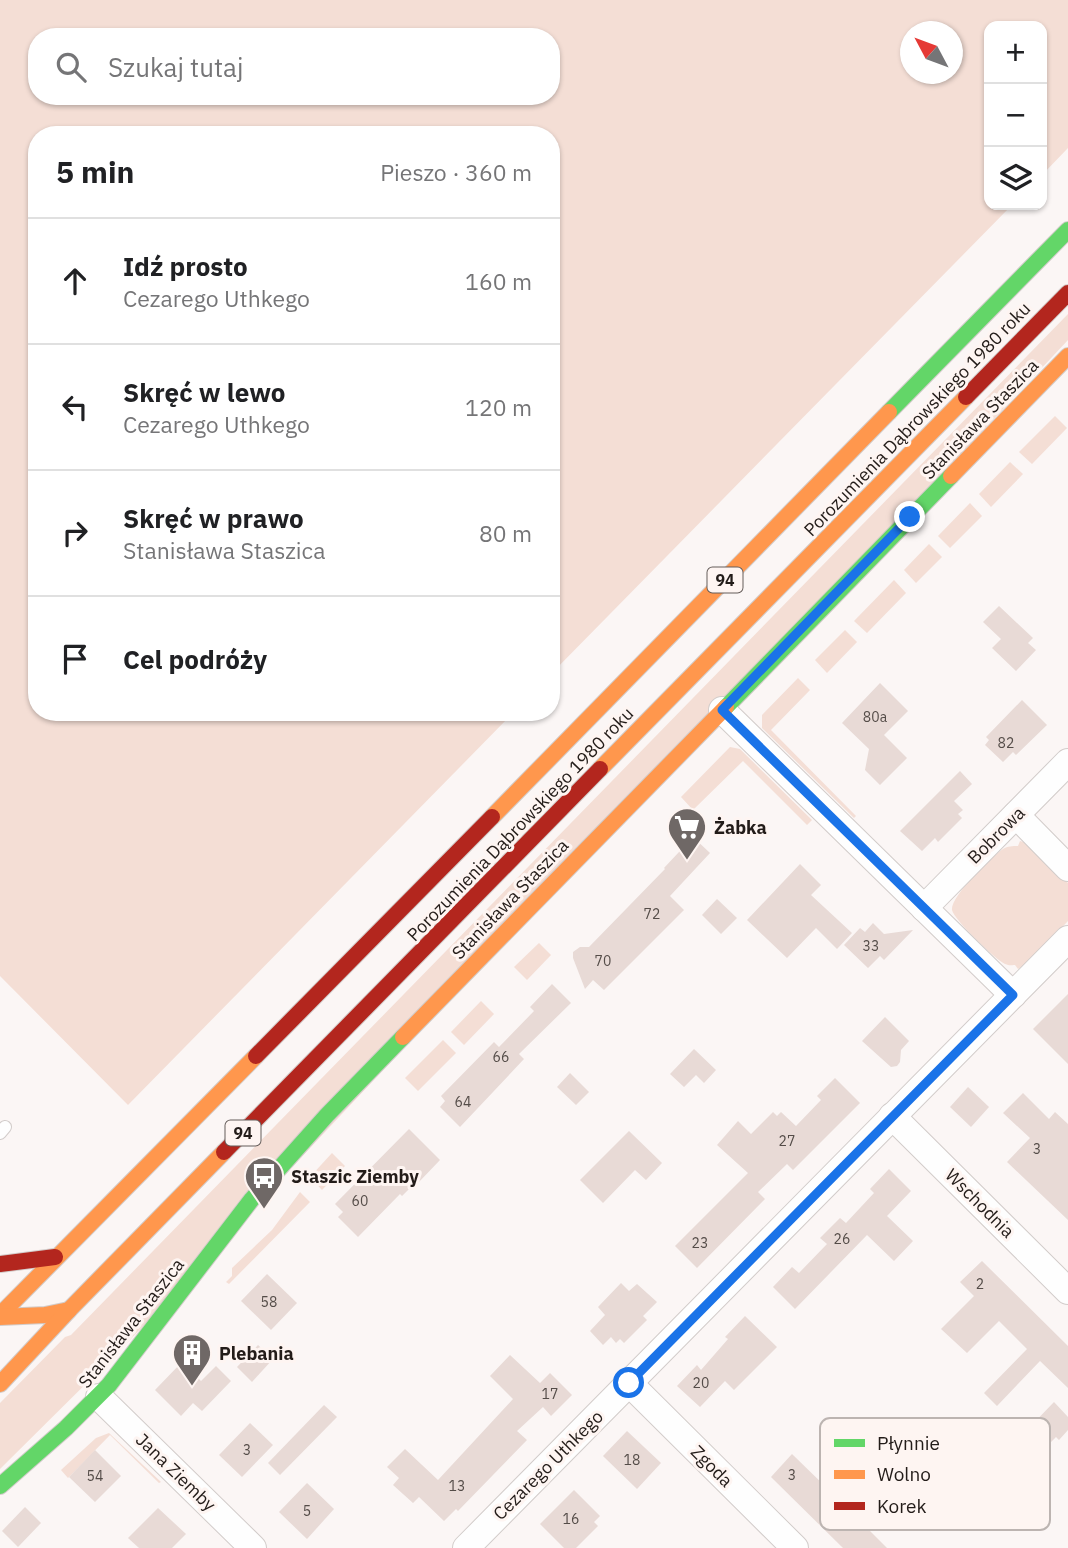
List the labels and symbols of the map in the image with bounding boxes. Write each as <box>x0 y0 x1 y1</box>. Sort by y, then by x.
north arrow <box>900 21 963 84</box>
street label: Porozumienia Dąbrowskiego 1980 roku <box>799 297 1035 541</box>
street label: Stanisława Staszica <box>917 354 1044 484</box>
route end <box>894 501 925 532</box>
road number: 94 <box>708 568 742 593</box>
street label: Porozumienia Dąbrowskiego 1980 roku <box>402 702 638 946</box>
house number: 80a <box>863 708 888 726</box>
house number: 82 <box>998 734 1014 752</box>
street label: Bobrowa <box>962 801 1030 869</box>
supermarket icon: Żabka <box>666 806 708 861</box>
place label: Żabka <box>714 816 767 839</box>
street label: Stanisława Staszica <box>447 834 574 964</box>
house number: 72 <box>644 905 660 923</box>
house number: 33 <box>863 937 879 955</box>
house number: 70 <box>595 952 611 970</box>
house number: 66 <box>493 1048 509 1066</box>
house number: 64 <box>455 1093 471 1111</box>
road number: 94 <box>226 1120 260 1146</box>
house number: 27 <box>779 1132 795 1150</box>
house number: 3 <box>1033 1140 1041 1158</box>
bus stop icon: Staszic Ziemby <box>243 1155 285 1210</box>
street label: Wschodnia <box>940 1163 1020 1243</box>
place label: Staszic Ziemby <box>291 1165 419 1188</box>
house number: 60 <box>352 1192 368 1210</box>
house number: 26 <box>834 1230 850 1248</box>
house number: 23 <box>692 1234 708 1252</box>
street label: Stanisława Staszica <box>73 1253 189 1393</box>
house number: 2 <box>976 1275 984 1293</box>
house number: 58 <box>261 1293 277 1311</box>
building icon: Plebania <box>171 1332 213 1387</box>
place label: Plebania <box>219 1342 294 1365</box>
route start <box>613 1367 644 1398</box>
house number: 20 <box>693 1374 709 1392</box>
house number: 17 <box>542 1385 558 1403</box>
street label: Cezarego Uthkego <box>488 1405 608 1525</box>
legend <box>820 1418 1050 1530</box>
street label: Jana Ziemby <box>131 1428 221 1516</box>
text: Płynnie <box>877 1431 940 1455</box>
street label: Zgoda <box>686 1440 738 1492</box>
house number: 3 <box>243 1441 251 1459</box>
house number: 18 <box>624 1451 640 1469</box>
text: Wolno <box>877 1462 931 1486</box>
house number: 3 <box>788 1466 796 1484</box>
house number: 54 <box>87 1467 103 1485</box>
house number: 13 <box>449 1477 465 1495</box>
text: Korek <box>877 1494 927 1518</box>
house number: 5 <box>303 1502 311 1520</box>
house number: 16 <box>563 1510 579 1528</box>

